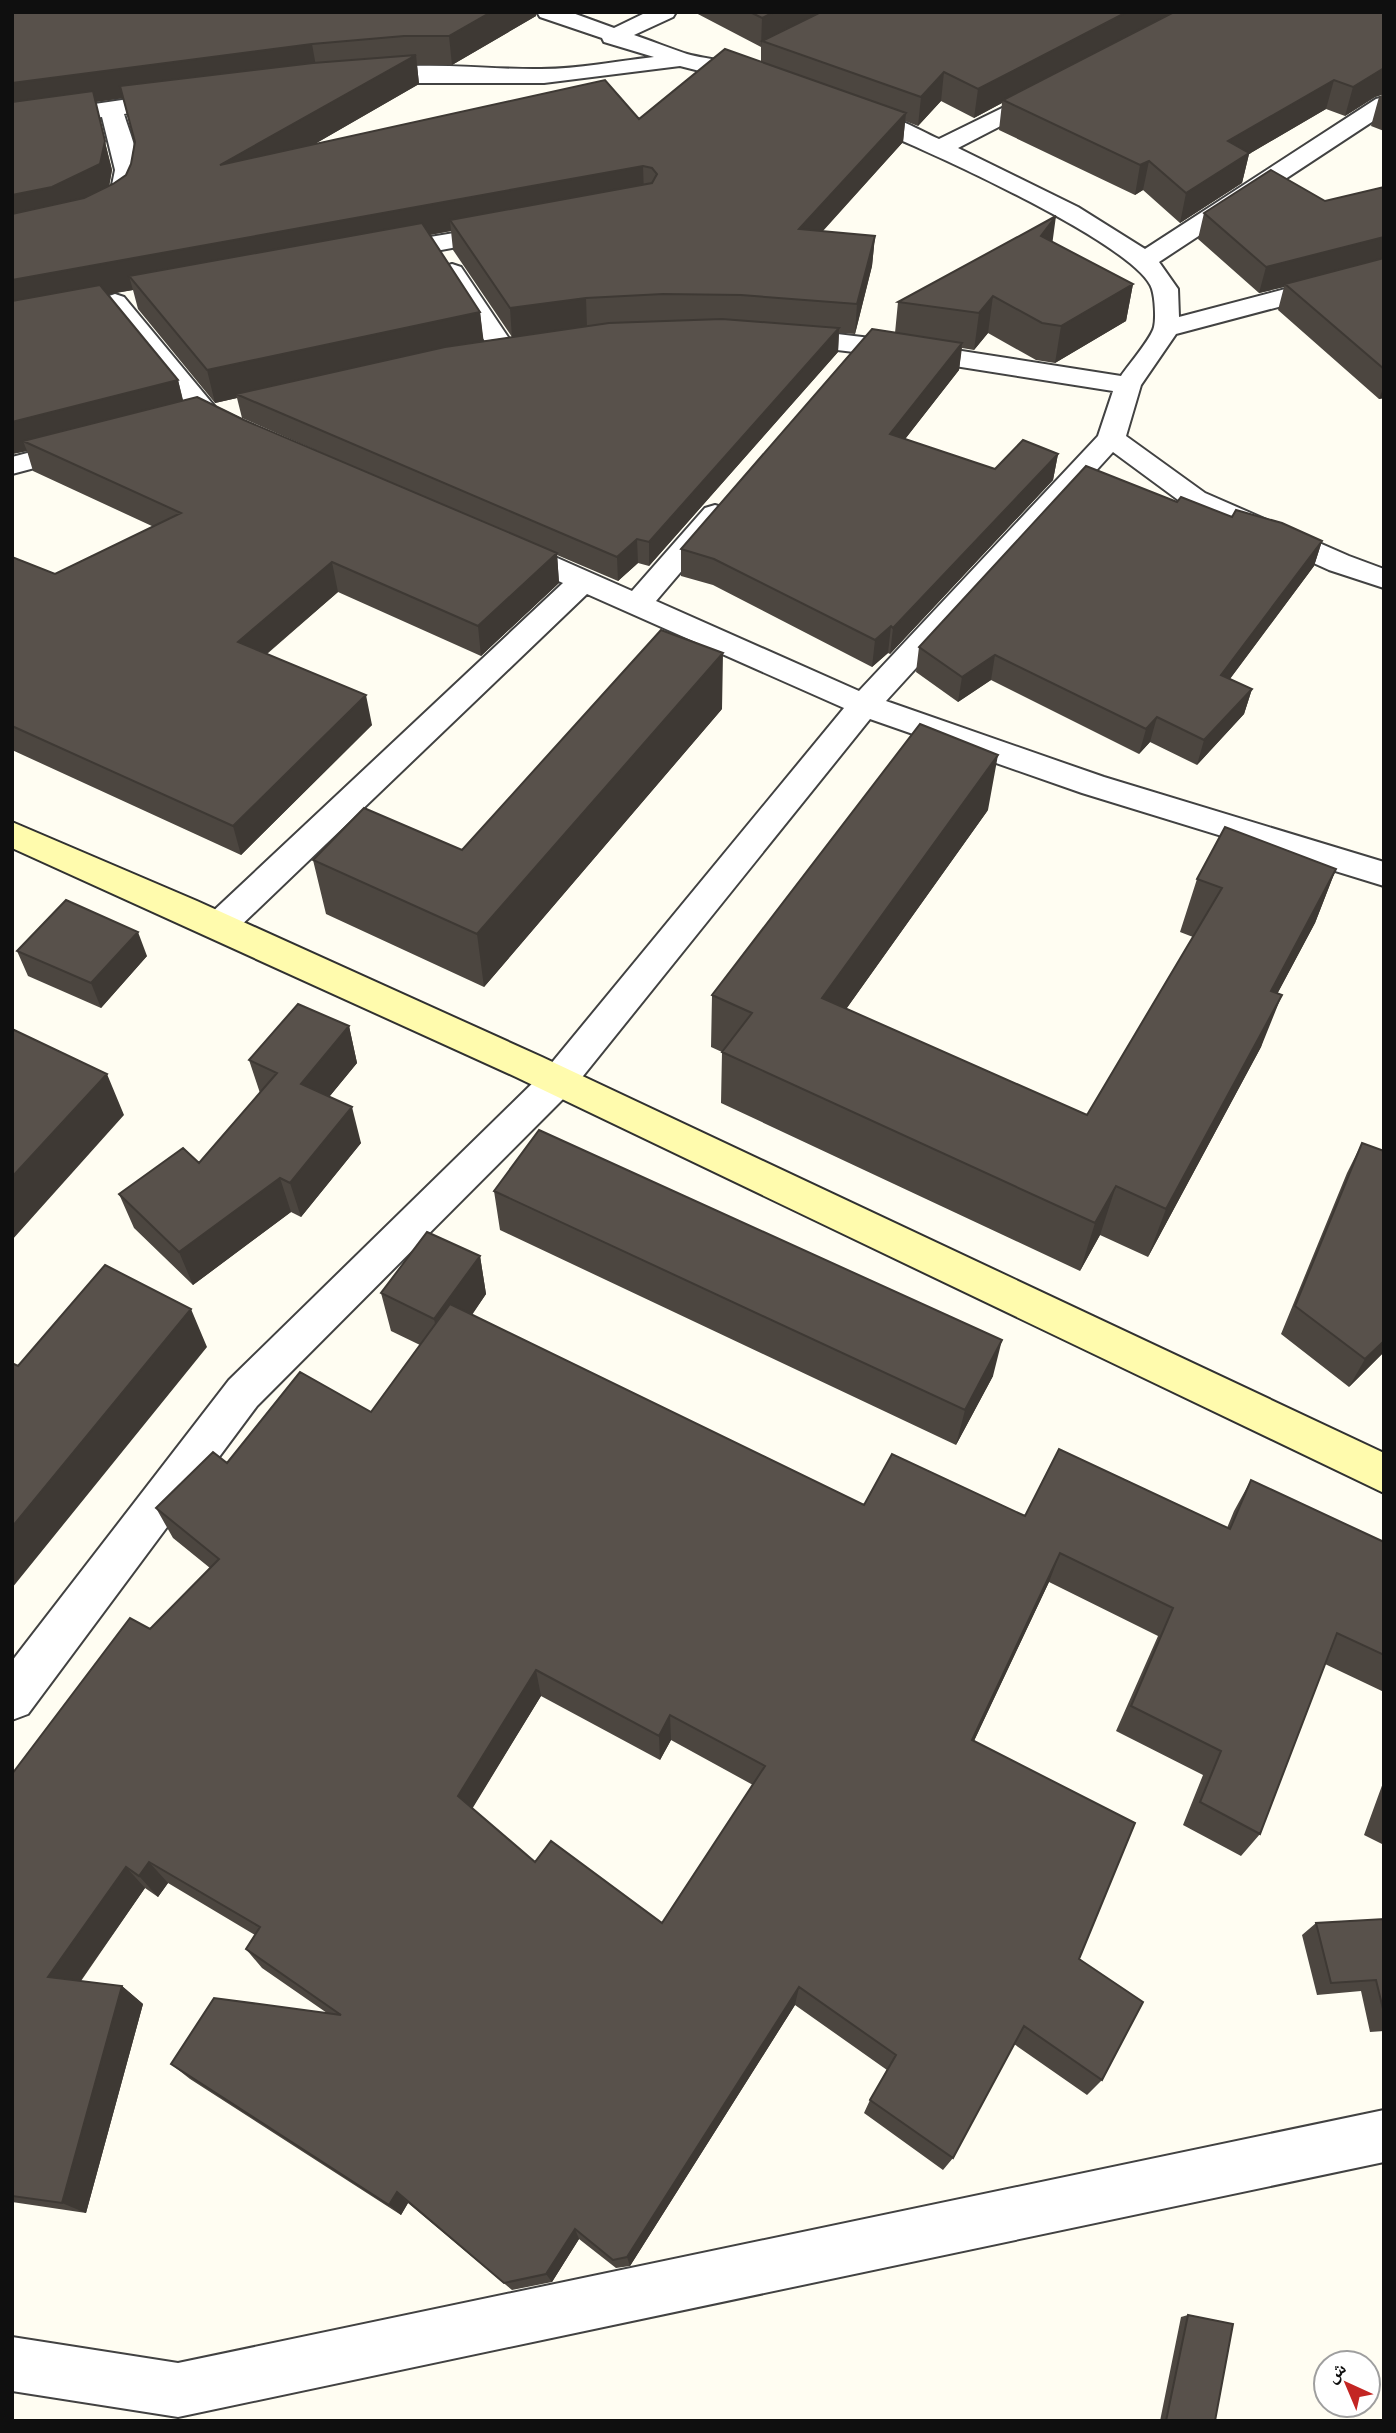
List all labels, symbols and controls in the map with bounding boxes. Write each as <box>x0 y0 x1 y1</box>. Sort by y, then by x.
north arrow <box>1312 2349 1382 2419</box>
text: ش <box>1318 2355 1351 2387</box>

